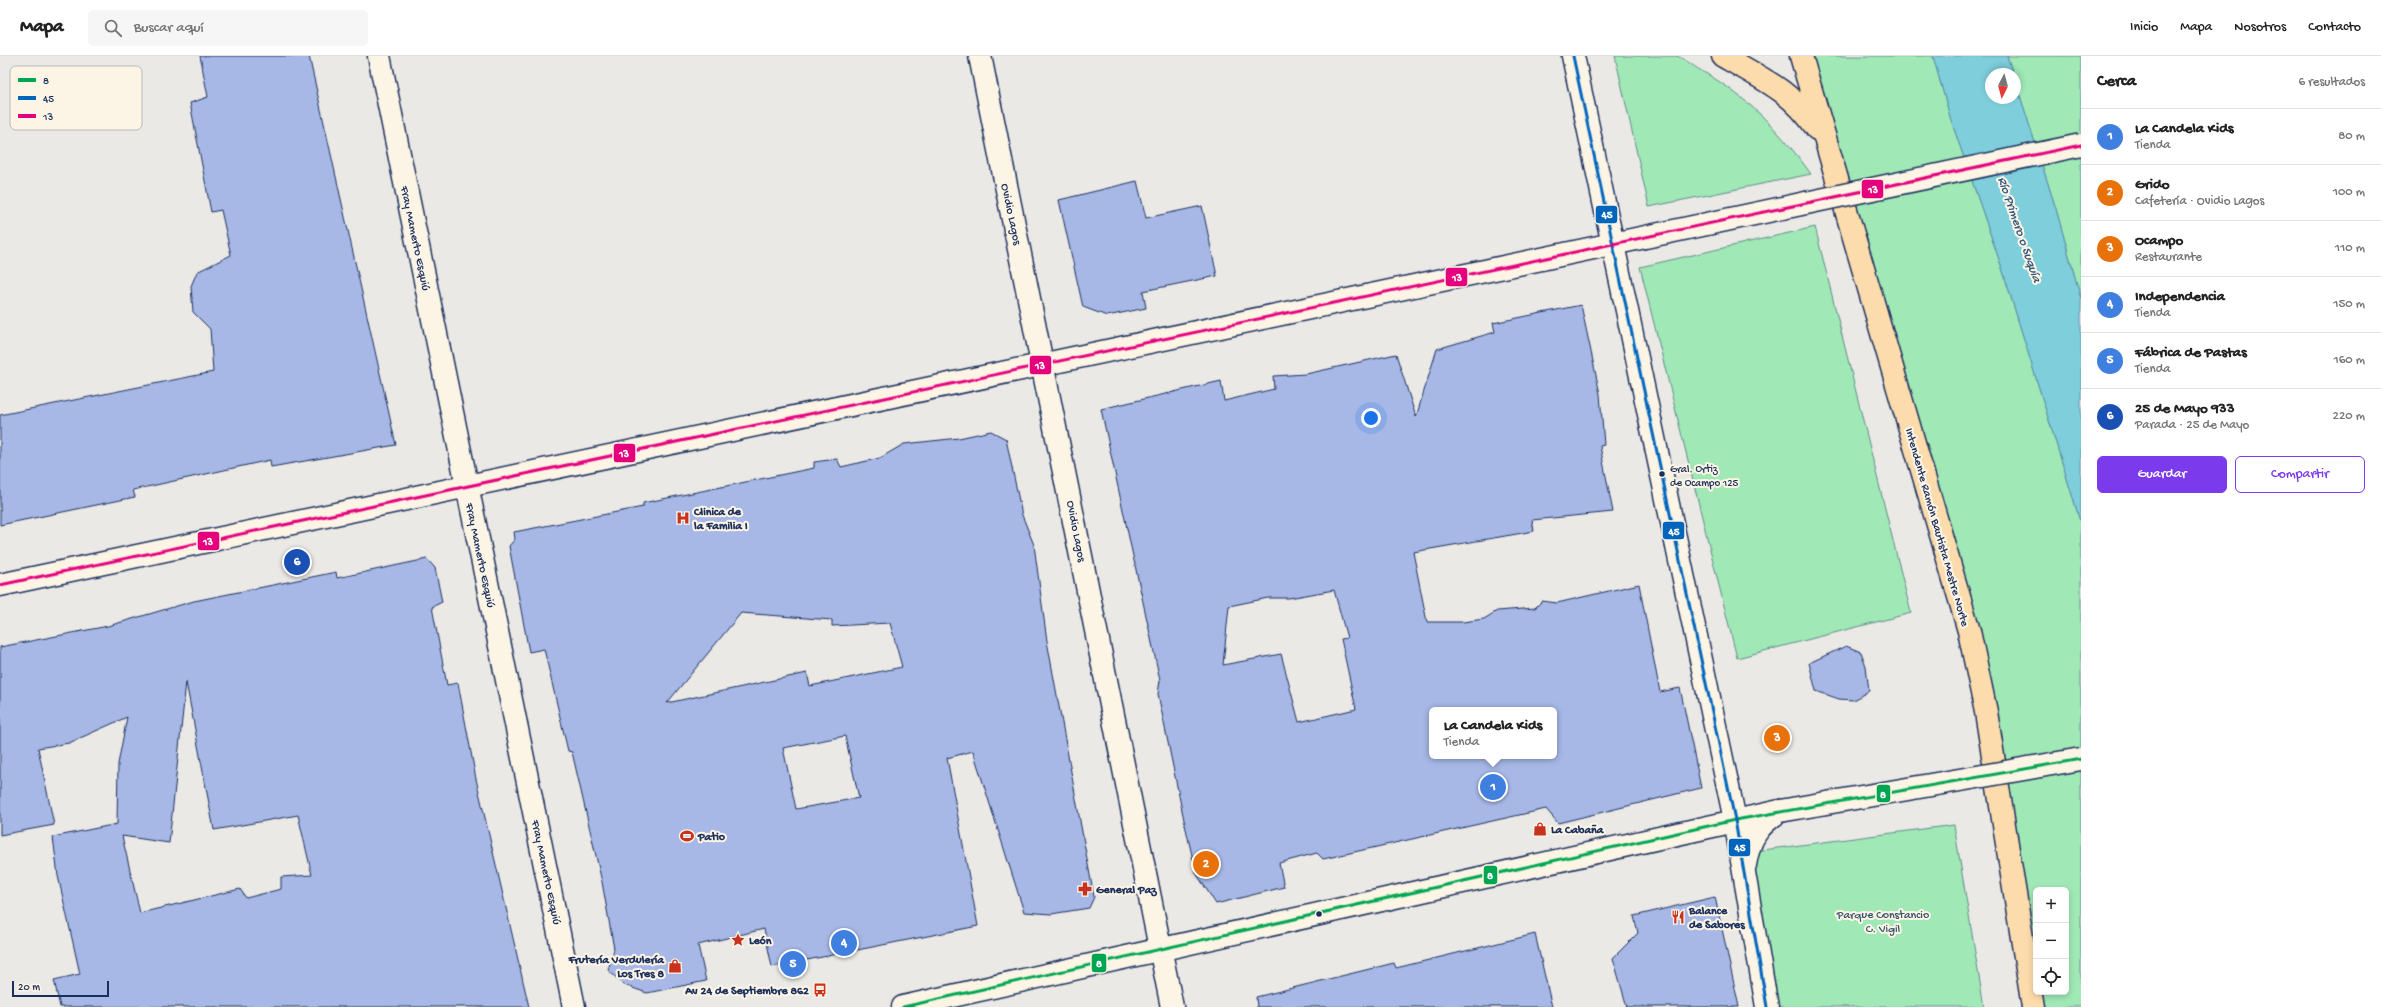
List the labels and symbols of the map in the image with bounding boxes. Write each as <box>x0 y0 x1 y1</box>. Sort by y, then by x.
legend <box>10 66 142 130</box>
north arrow <box>1985 68 2021 104</box>
text: 8 <box>43 76 49 88</box>
text: 45 <box>43 94 54 106</box>
text: 13 <box>42 112 53 124</box>
water label: Río Primero o Suquía <box>1994 175 2044 285</box>
line badge: 13 <box>1861 179 1884 199</box>
street label: Ovidio Lagos <box>997 182 1023 247</box>
street label: Fray Mamerto Esquiú <box>396 184 432 292</box>
text: 13 <box>1867 185 1878 197</box>
line badge: 45 <box>1595 205 1618 224</box>
text: 45 <box>1601 210 1613 222</box>
line badge: 13 <box>1445 267 1468 287</box>
text: 13 <box>1451 273 1462 285</box>
line badge: 13 <box>1029 355 1052 375</box>
text: 13 <box>1034 361 1045 373</box>
your location <box>1361 408 1381 428</box>
street label: Intendente Ramón Bautista Mestre Norte <box>1901 427 1971 629</box>
line badge: 13 <box>613 443 636 463</box>
text: 13 <box>618 449 629 461</box>
place label: Gral. Ortiz de Ocampo 125 <box>1670 464 1739 490</box>
marker: Gral. Ortiz de Ocampo 125 <box>1657 469 1667 479</box>
street label: Ovidio Lagos <box>1062 499 1088 564</box>
street label: Fray Mamerto Esquiú <box>461 501 497 609</box>
place label: Clinica de la Familia I <box>693 506 748 534</box>
hospital icon: Clinica de la Familia I <box>675 510 691 526</box>
line badge: 45 <box>1662 521 1685 540</box>
text: 45 <box>1668 527 1680 539</box>
line badge: 13 <box>197 531 220 551</box>
text: 13 <box>202 537 213 549</box>
pin: 6 <box>284 547 310 577</box>
pin: 3 <box>1764 723 1790 753</box>
pin: 1 <box>1480 772 1506 802</box>
line badge: 8 <box>1876 784 1891 803</box>
text: 8 <box>1880 790 1886 802</box>
street label: Fray Mamerto Esquiú <box>527 818 563 926</box>
shop icon: La Cabaña <box>1532 821 1548 837</box>
place label: La Cabaña <box>1551 824 1605 838</box>
sports icon: Patio <box>679 828 695 844</box>
place label: Patio <box>697 831 726 845</box>
line badge: 45 <box>1728 838 1751 857</box>
text: 45 <box>1734 843 1746 855</box>
pin: 2 <box>1193 849 1219 879</box>
line badge: 8 <box>1483 865 1498 885</box>
text: 8 <box>1487 871 1493 883</box>
pharmacy icon: General Paz <box>1077 881 1093 897</box>
place label: General Paz <box>1096 884 1157 898</box>
place label: Balance de Sabores <box>1688 905 1745 933</box>
unlabelled marker <box>1314 909 1324 919</box>
restaurant icon: Balance de Sabores <box>1670 909 1686 925</box>
park label: Parque Constancio C. Vigil <box>1836 909 1929 937</box>
pin: 4 <box>831 928 857 958</box>
place icon: León <box>730 932 746 948</box>
place label: León <box>749 935 772 949</box>
pin: 5 <box>780 949 806 979</box>
line badge: 8 <box>1091 953 1107 973</box>
place label: Frutería Verdulería Los Tres 8 <box>567 954 665 982</box>
shop icon: Frutería Verdulería Los Tres 8 <box>667 958 683 974</box>
text: 8 <box>1096 959 1102 971</box>
scale bar <box>12 979 109 998</box>
bus stop icon: Av 24 de Septiembre 862 <box>812 982 828 998</box>
place label: Av 24 de Septiembre 862 <box>684 985 809 999</box>

